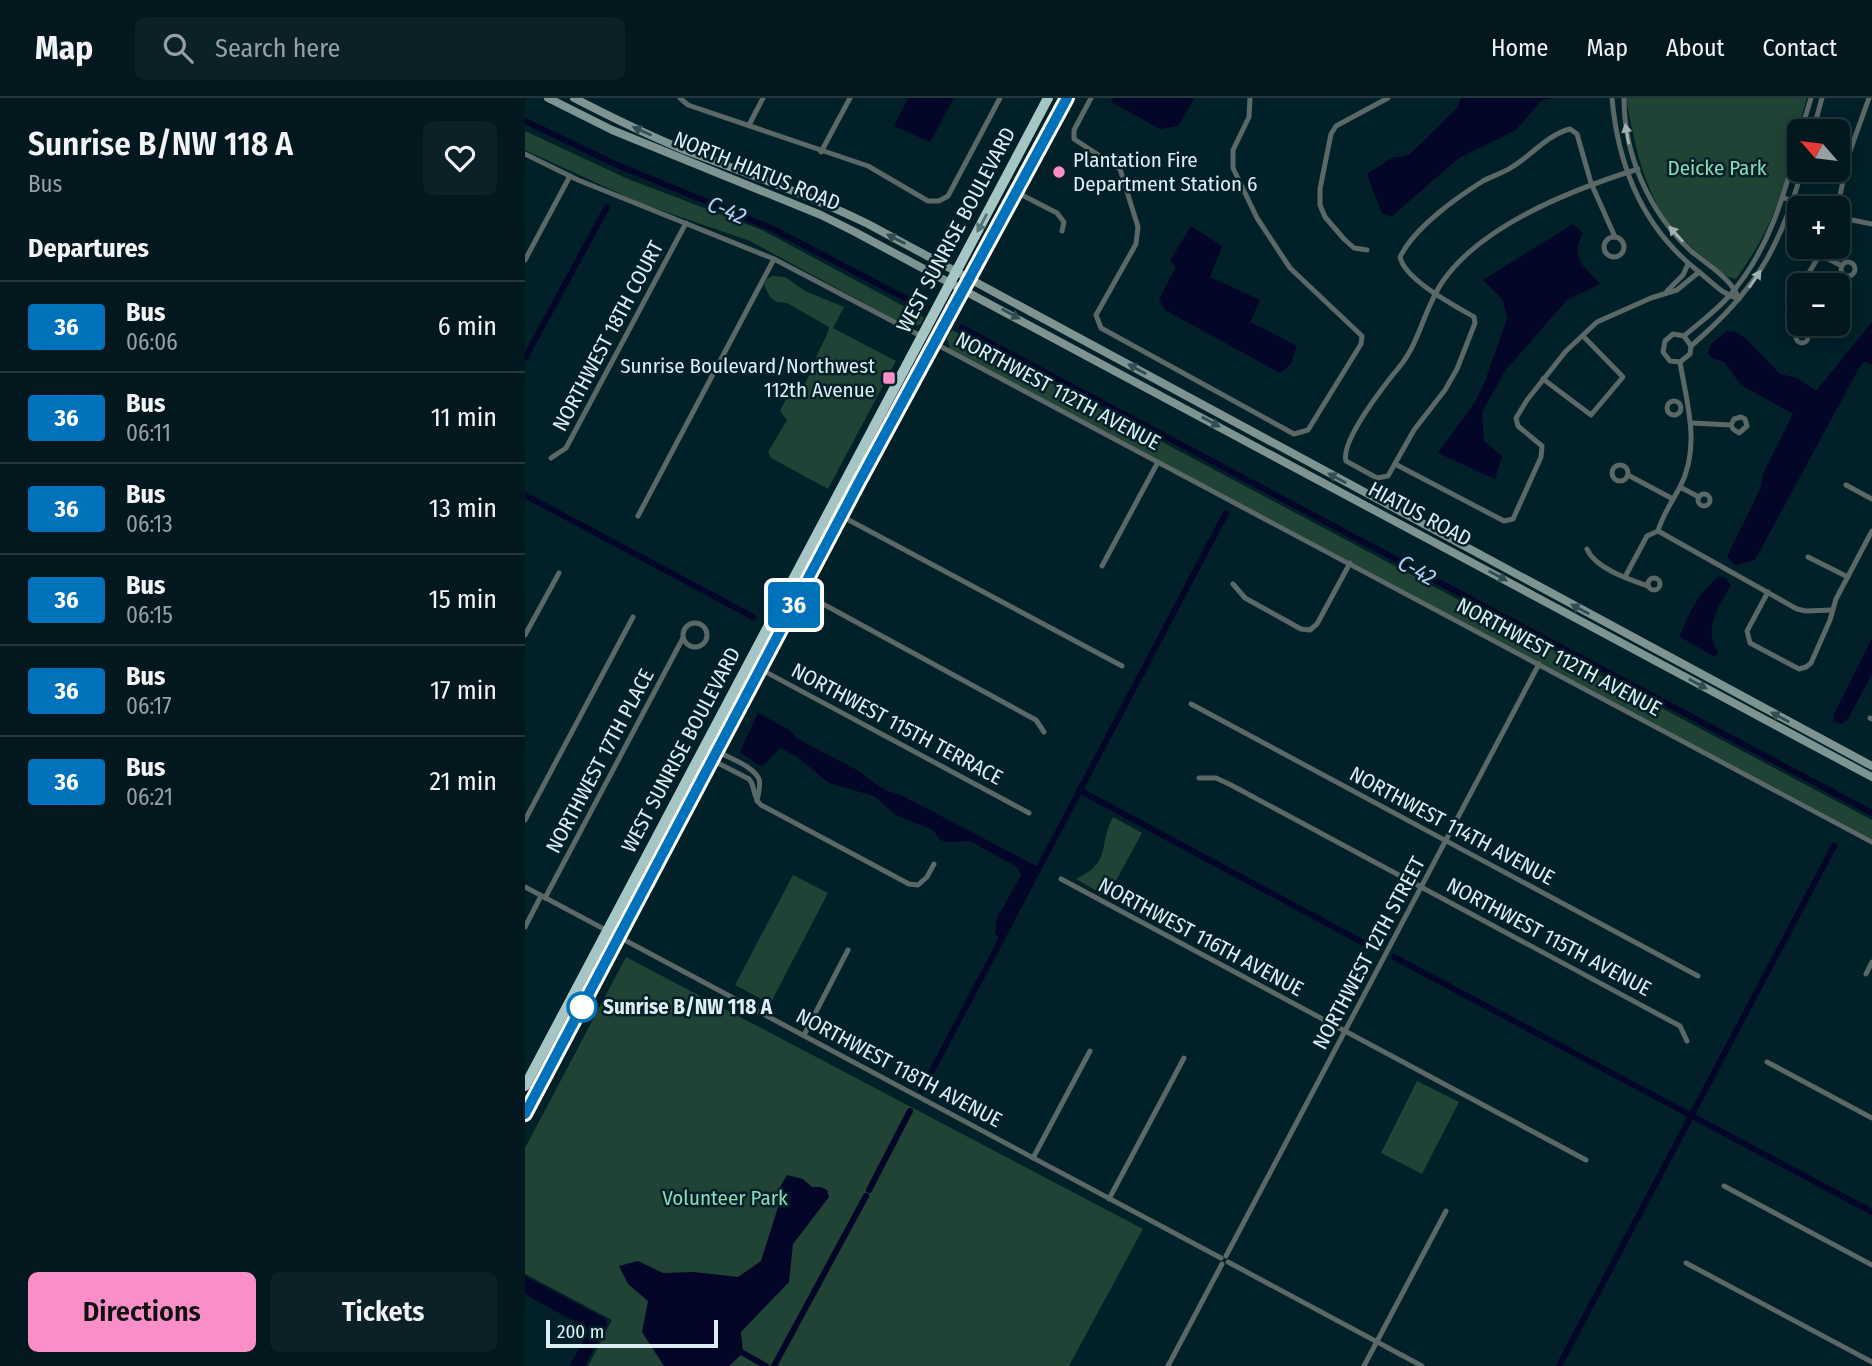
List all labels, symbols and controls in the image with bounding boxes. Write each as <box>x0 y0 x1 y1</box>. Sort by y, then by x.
search box <box>135 17 625 80</box>
text: Map <box>35 28 93 68</box>
icon: search <box>159 29 197 67</box>
text: Search here <box>215 33 340 64</box>
text: Home <box>1491 34 1548 62</box>
text: Map <box>1586 34 1628 62</box>
text: About <box>1666 34 1724 62</box>
text: Contact <box>1762 34 1837 62</box>
north arrow <box>1787 119 1850 182</box>
map controls <box>1787 119 1850 336</box>
button: heart <box>423 121 497 195</box>
street label: WEST SUNRISE BOULEVARD <box>891 123 1021 337</box>
one-way arrow <box>1622 123 1633 145</box>
text: Sunrise B/NW 118 A <box>28 124 293 164</box>
one-way arrow <box>631 125 652 136</box>
street label: NORTH HIATUS ROAD <box>670 126 844 216</box>
place label: Plantation Fire Department Station 6 <box>1073 147 1257 197</box>
park label: Deicke Park <box>1667 155 1767 181</box>
marker: Plantation Fire Department Station 6 <box>1051 164 1067 180</box>
text: Bus <box>28 170 62 198</box>
water label: C-42 <box>704 190 750 230</box>
button: + <box>1787 196 1850 259</box>
one-way arrow <box>977 213 989 233</box>
one-way arrow <box>1668 225 1684 243</box>
text: Departures <box>28 233 149 264</box>
one-way arrow <box>886 233 906 245</box>
street label: NORTHWEST 18TH COURT <box>547 236 669 436</box>
one-way arrow <box>1748 269 1761 288</box>
button: − <box>1787 273 1850 336</box>
text: Bus <box>126 297 165 328</box>
one-way arrow <box>1001 308 1020 320</box>
text: 6 min <box>438 311 497 342</box>
text: 36 <box>55 313 78 341</box>
street label: NORTHWEST 112TH AVENUE <box>951 326 1165 456</box>
text: 06:06 <box>126 328 178 356</box>
place label: Sunrise Boulevard/Northwest 112th Avenue <box>620 353 875 403</box>
one-way arrow <box>1127 363 1147 375</box>
marker: Sunrise Boulevard/Northwest 112th Avenue <box>881 370 897 386</box>
text: Bus <box>126 388 165 419</box>
text: 11 min <box>431 402 497 433</box>
text: 36 <box>55 404 78 432</box>
one-way arrow <box>1201 416 1221 427</box>
text: 06:11 <box>126 419 171 447</box>
one-way arrow <box>1327 472 1346 484</box>
street label: HIATUS ROAD <box>1364 476 1476 552</box>
text: Bus <box>126 479 165 510</box>
text: 13 min <box>429 493 497 524</box>
text: 36 <box>55 495 78 523</box>
text: 06:13 <box>126 510 173 538</box>
water label: C-42 <box>1393 548 1441 592</box>
text: Bus <box>126 570 165 601</box>
one-way arrow <box>1488 570 1508 582</box>
line badge: 36 <box>763 582 825 628</box>
text: 15 min <box>429 584 497 615</box>
text: 36 <box>55 586 78 614</box>
text: 36 <box>782 591 806 619</box>
street label: NORTHWEST 112TH AVENUE <box>1452 592 1666 722</box>
text: 06:15 <box>126 601 173 629</box>
one-way arrow <box>1570 603 1590 615</box>
street label: WEST SUNRISE BOULEVARD <box>616 643 746 857</box>
street label: NORTHWEST 115TH TERRACE <box>787 657 1007 791</box>
text: Bus <box>126 661 165 692</box>
street label: NORTHWEST 17TH PLACE <box>540 664 660 858</box>
text: 17 min <box>430 675 497 706</box>
text: 36 <box>55 677 78 705</box>
one-way arrow <box>1688 678 1708 690</box>
text: 06:17 <box>126 692 172 720</box>
one-way arrow <box>1771 711 1790 723</box>
text: Bus <box>126 752 165 783</box>
street label: NORTHWEST 114TH AVENUE <box>1345 761 1559 891</box>
text: 21 min <box>430 766 497 797</box>
text: 36 <box>55 768 78 796</box>
text: 06:21 <box>126 783 173 811</box>
street label: NORTHWEST 12TH STREET <box>1307 852 1431 1054</box>
street label: NORTHWEST 116TH AVENUE <box>1094 872 1308 1002</box>
street label: NORTHWEST 115TH AVENUE <box>1442 872 1656 1002</box>
marker: Sunrise B/NW 118 A <box>567 992 597 1022</box>
place label: Sunrise B/NW 118 A <box>603 994 773 1020</box>
street label: NORTHWEST 118TH AVENUE <box>792 1003 1006 1133</box>
park label: Volunteer Park <box>662 1185 788 1211</box>
button: Directions <box>28 1272 256 1352</box>
button: Tickets <box>270 1272 497 1352</box>
scale bar <box>546 1317 717 1349</box>
text: 200 m <box>557 1320 604 1343</box>

